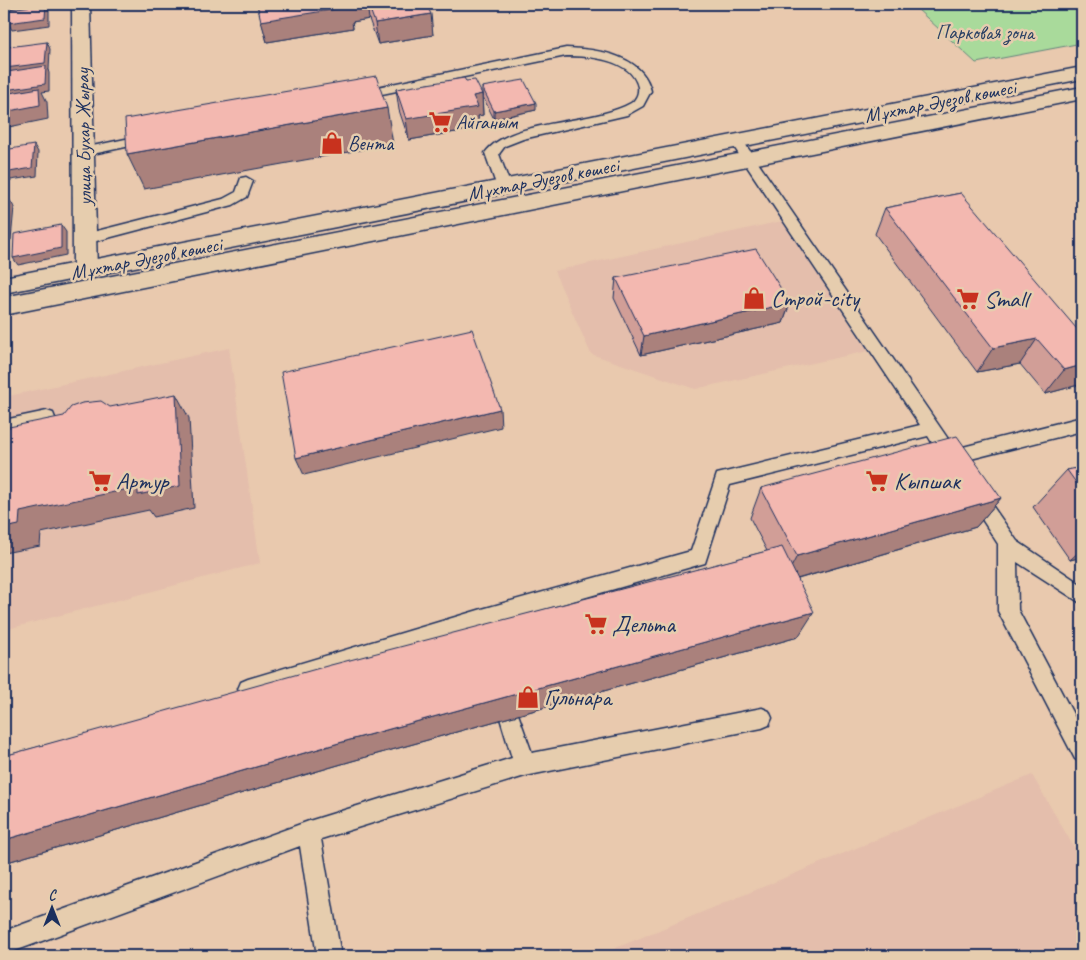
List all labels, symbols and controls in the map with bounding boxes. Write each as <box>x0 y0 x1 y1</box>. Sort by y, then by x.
park label: Парковая зона <box>936 20 1036 46</box>
street label: улица Бухар Жырау <box>70 67 97 207</box>
street label: Мұхтар Әуезов көшесі <box>862 74 1020 129</box>
supermarket icon: Айганым <box>427 109 453 135</box>
place label: Айганым <box>456 110 519 135</box>
shop icon: Вента <box>319 130 345 156</box>
place label: Вента <box>348 131 395 156</box>
street label: Мұхтар Әуезов көшесі <box>465 152 623 207</box>
street label: Мұхтар Әуезов көшесі <box>68 231 226 286</box>
place label: Строй-city <box>771 283 861 313</box>
place label: Small <box>984 284 1032 314</box>
shop icon: Строй-city <box>741 285 767 311</box>
supermarket icon: Small <box>955 286 981 312</box>
place label: Артур <box>116 466 170 496</box>
place label: Кыпшак <box>894 466 962 496</box>
supermarket icon: Артур <box>87 468 113 494</box>
supermarket icon: Кыпшак <box>864 468 890 494</box>
place label: Дельта <box>612 609 676 639</box>
supermarket icon: Дельта <box>583 611 609 637</box>
place label: Гульнара <box>544 682 613 712</box>
shop icon: Гульнара <box>515 684 541 710</box>
north arrow <box>28 882 78 932</box>
text: С <box>49 887 58 904</box>

